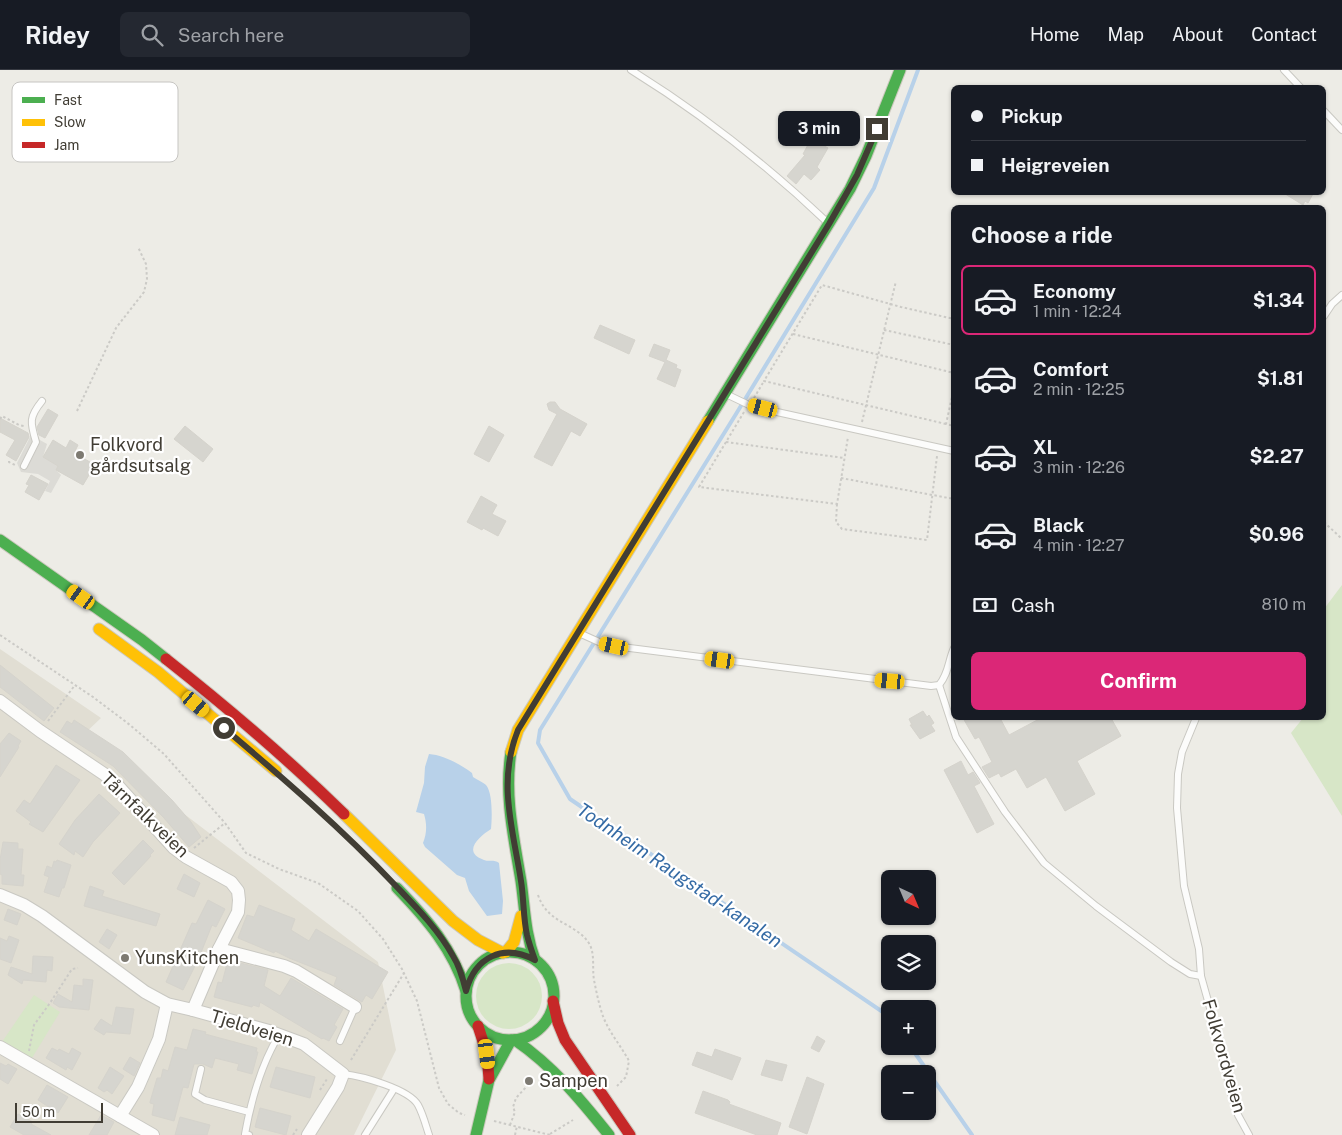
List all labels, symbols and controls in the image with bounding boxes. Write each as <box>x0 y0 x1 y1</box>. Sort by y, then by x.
search box <box>120 12 470 57</box>
text: Ridey <box>25 21 90 49</box>
icon: search <box>138 21 166 49</box>
text: Search here <box>178 24 284 46</box>
text: Home <box>1030 24 1080 45</box>
text: Map <box>1108 24 1144 45</box>
text: About <box>1172 24 1223 45</box>
text: Contact <box>1251 24 1317 45</box>
legend <box>12 82 178 162</box>
text: Fast <box>54 92 82 108</box>
text: Pickup <box>1001 105 1063 127</box>
callout: 3 min <box>777 112 860 146</box>
text: Slow <box>54 114 86 130</box>
route end <box>866 118 888 140</box>
text: 3 min <box>798 119 840 138</box>
text: Jam <box>54 137 79 153</box>
text: Heigreveien <box>1001 154 1110 176</box>
text: Choose a ride <box>971 222 1113 248</box>
icon: car <box>973 278 1018 323</box>
text: Economy <box>1033 280 1116 302</box>
text: $1.34 <box>1253 289 1304 311</box>
text: 1 min · 12:24 <box>1033 302 1121 321</box>
icon: car <box>973 356 1018 401</box>
text: Comfort <box>1033 358 1109 380</box>
text: $1.81 <box>1257 367 1304 389</box>
text: 2 min · 12:25 <box>1033 380 1125 399</box>
car <box>746 397 779 419</box>
place label: Folkvord gårdsutsalg <box>90 434 191 476</box>
icon: car <box>973 434 1018 479</box>
text: XL <box>1033 436 1058 458</box>
text: $2.27 <box>1250 445 1304 467</box>
marker: Folkvord gårdsutsalg <box>74 449 86 461</box>
text: 3 min · 12:26 <box>1033 458 1125 477</box>
icon: car <box>973 512 1018 557</box>
text: Black <box>1033 514 1084 536</box>
text: $0.96 <box>1249 523 1304 545</box>
text: 4 min · 12:27 <box>1033 536 1125 555</box>
car <box>64 582 97 612</box>
icon: cash <box>971 591 999 619</box>
text: Cash <box>1011 594 1055 616</box>
text: 810 m <box>1262 595 1306 614</box>
car <box>597 635 630 657</box>
car <box>704 650 735 670</box>
button: Confirm <box>971 652 1306 710</box>
car <box>874 672 905 690</box>
car <box>179 689 212 719</box>
route start <box>213 717 235 739</box>
street label: Tårnfalkveien <box>97 768 194 862</box>
water label: Todnheim Raugstad-kanalen <box>573 798 787 952</box>
north arrow <box>881 870 936 925</box>
map controls <box>881 870 936 1120</box>
button: layers <box>881 935 936 990</box>
place label: YunsKitchen <box>135 947 239 968</box>
marker: YunsKitchen <box>119 952 131 964</box>
street label: Folkvordveien <box>1198 997 1251 1115</box>
button: + <box>881 1000 936 1055</box>
street label: Tjeldveien <box>208 1005 296 1050</box>
car <box>477 1038 496 1070</box>
button: − <box>881 1065 936 1120</box>
place label: Sampen <box>539 1070 608 1091</box>
marker: Sampen <box>523 1075 535 1087</box>
scale bar <box>15 1100 102 1123</box>
text: 50 m <box>22 1104 55 1120</box>

